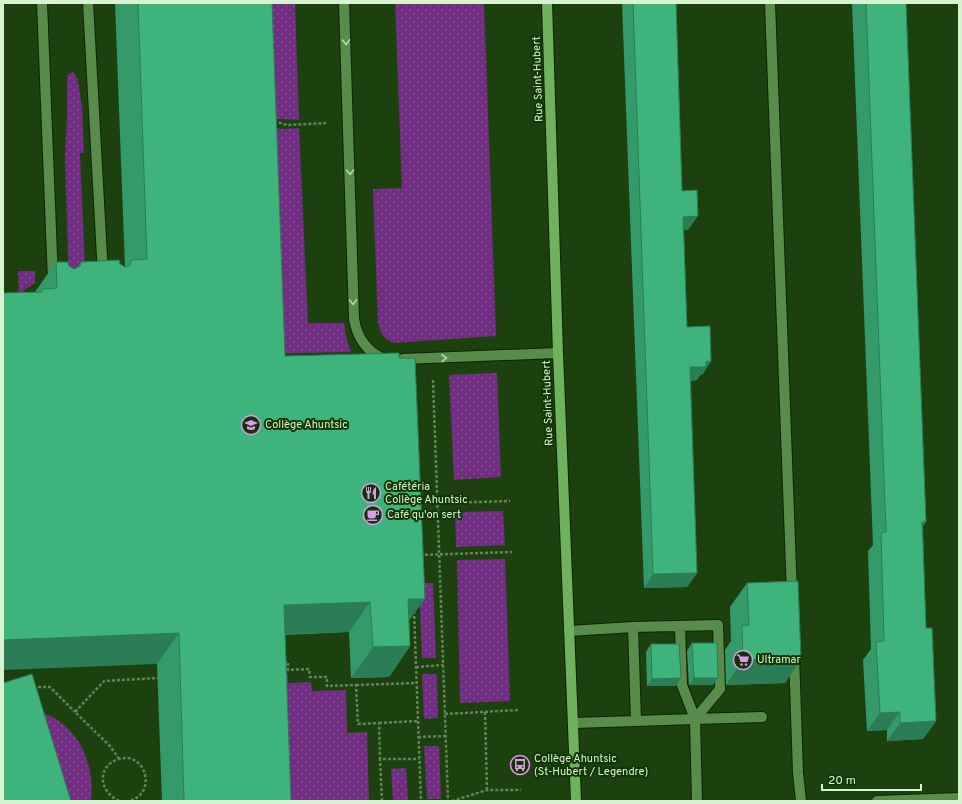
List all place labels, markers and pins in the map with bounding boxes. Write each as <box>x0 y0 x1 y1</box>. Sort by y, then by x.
school or university icon: Collège Ahuntsic <box>240 414 262 436</box>
place label: Collège Ahuntsic <box>265 418 348 432</box>
place label: Cafétéria Collège Ahuntsic <box>385 480 468 507</box>
restaurant icon: Cafétéria Collège Ahuntsic <box>360 482 382 504</box>
cafe icon: Café qu'on sert <box>362 504 384 526</box>
place label: Café qu'on sert <box>387 508 461 522</box>
supermarket icon: Ultramar <box>732 649 754 671</box>
place label: Ultramar <box>757 653 801 667</box>
place label: Collège Ahuntsic (St-Hubert / Legendre) <box>534 752 648 779</box>
bus stop icon: Collège Ahuntsic (St-Hubert / Legendre) <box>509 754 531 776</box>

